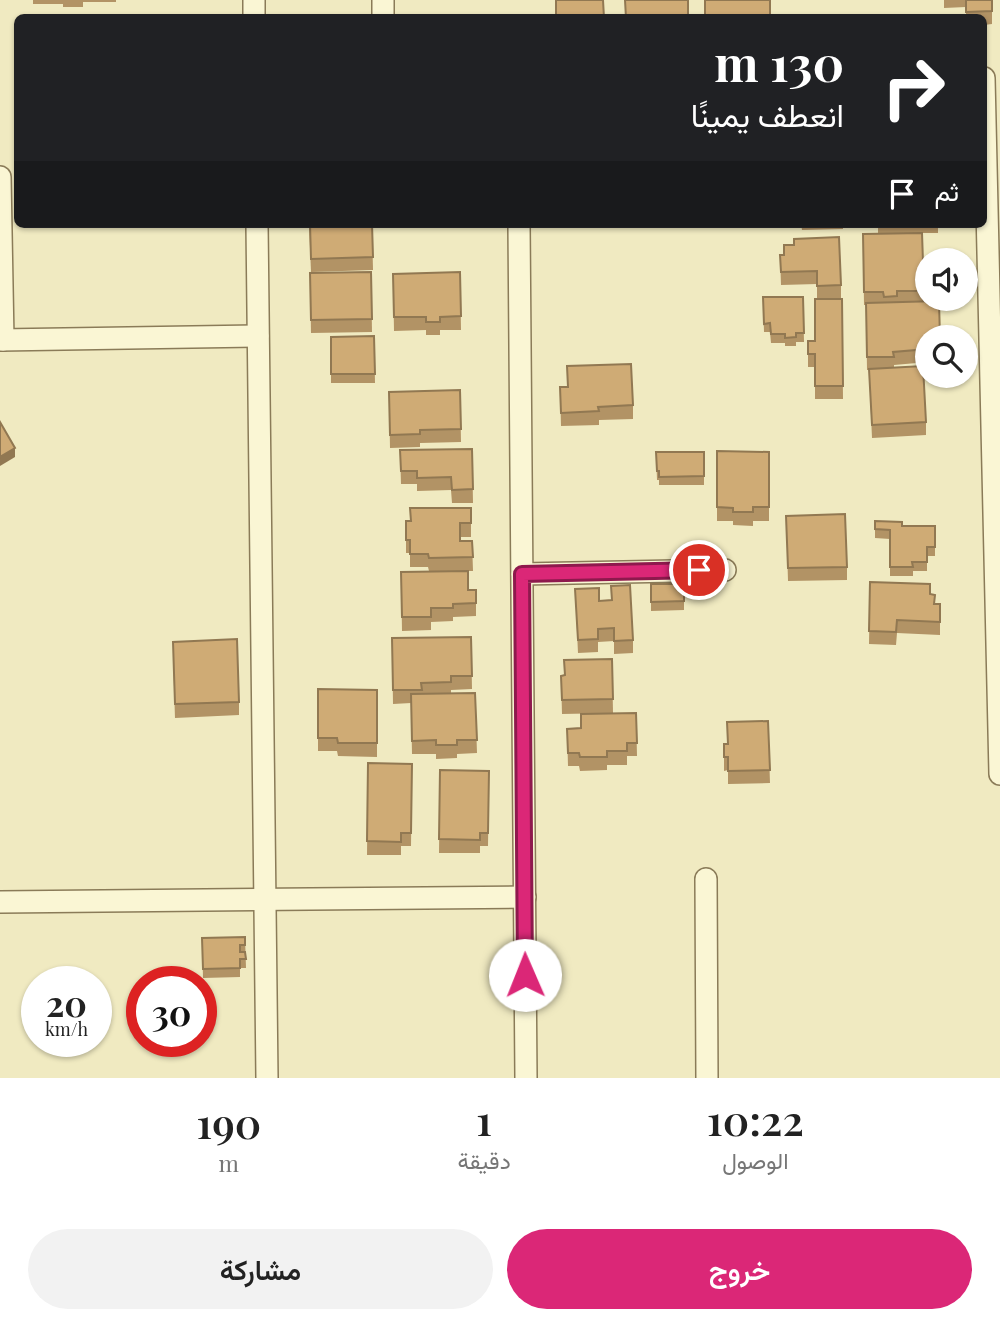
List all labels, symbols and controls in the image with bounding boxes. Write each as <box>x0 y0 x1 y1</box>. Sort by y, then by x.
text: 130 m <box>714 29 844 94</box>
icon: right <box>868 42 959 133</box>
text: انعطف يمينًا <box>691 92 844 135</box>
text: ثم <box>935 173 959 208</box>
icon: arrive <box>883 175 921 213</box>
map controls <box>915 248 978 388</box>
button: sound <box>915 248 978 311</box>
button: search <box>915 325 978 388</box>
pin <box>669 540 729 600</box>
icon: arrive <box>680 551 718 589</box>
position arrow <box>488 938 562 1012</box>
speed limit sign: 30 <box>126 966 217 1057</box>
text: 20 <box>46 979 87 1026</box>
text: km/h <box>45 1017 88 1041</box>
text: 1 <box>476 1091 492 1147</box>
text: 10:22 <box>707 1091 804 1147</box>
text: 190 <box>196 1094 261 1150</box>
text: دقيقة <box>457 1144 511 1175</box>
text: الوصول <box>722 1144 789 1175</box>
text: m <box>219 1147 239 1178</box>
button: مشاركة <box>28 1229 493 1309</box>
button: خروج <box>507 1229 972 1309</box>

